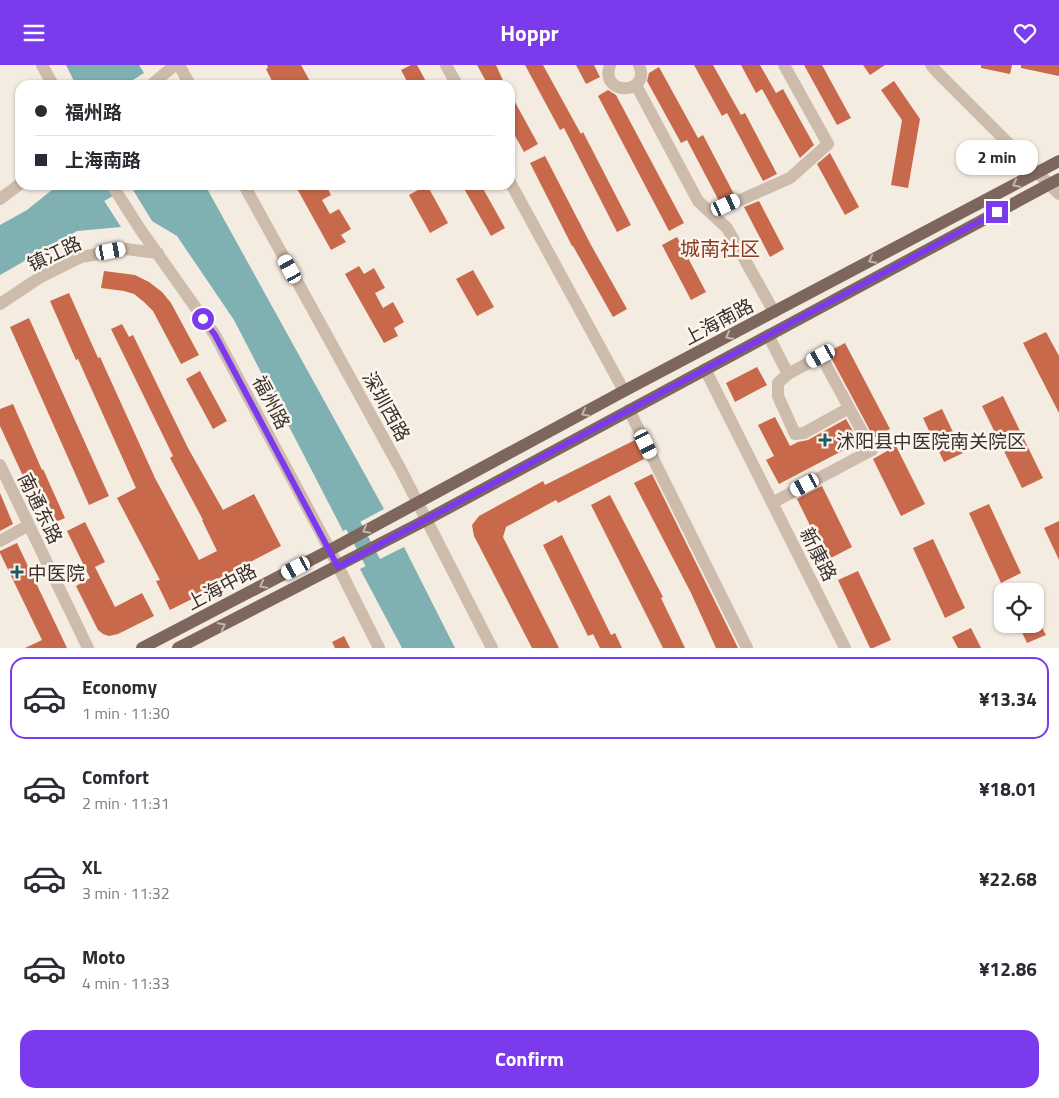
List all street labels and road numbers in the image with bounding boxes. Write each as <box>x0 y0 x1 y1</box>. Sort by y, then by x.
street label: 镇江路 <box>22 228 86 278</box>
street label: 上海南路 <box>678 290 758 352</box>
street label: 深圳西路 <box>356 366 418 446</box>
street label: 福州路 <box>246 370 298 434</box>
street label: 南通东路 <box>11 467 71 549</box>
street label: 新康路 <box>793 522 845 586</box>
street label: 上海中路 <box>181 555 261 617</box>

